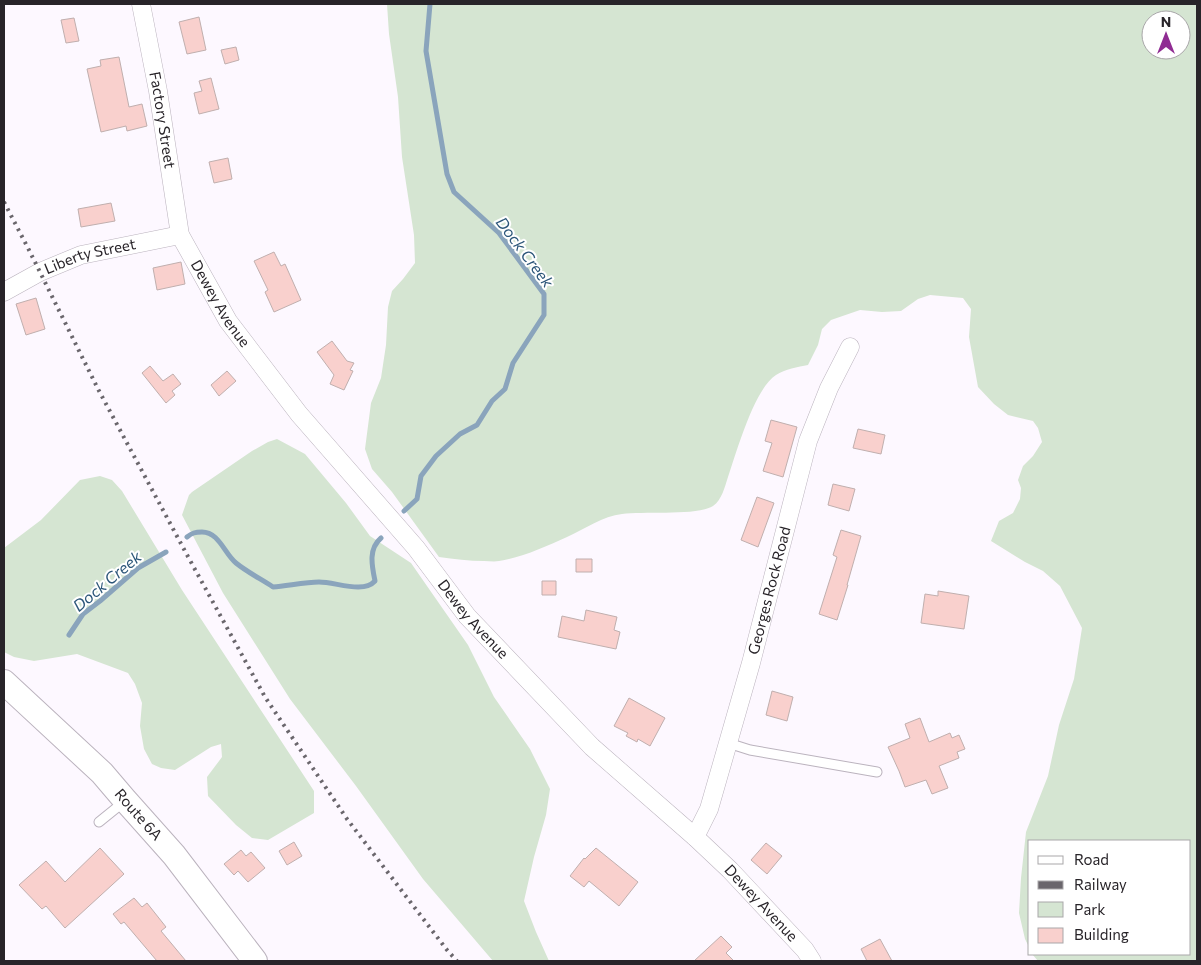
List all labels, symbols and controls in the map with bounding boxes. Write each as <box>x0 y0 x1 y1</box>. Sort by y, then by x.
north arrow <box>1141 10 1191 60</box>
text: N <box>1161 13 1171 30</box>
street label: Factory Street <box>146 70 180 170</box>
water label: Dock Creek <box>493 213 558 291</box>
street label: Liberty Street <box>41 234 137 277</box>
street label: Dewey Avenue <box>188 256 255 350</box>
street label: Georges Rock Road <box>744 524 794 656</box>
water label: Dock Creek <box>69 546 145 615</box>
street label: Dewey Avenue <box>435 575 513 662</box>
street label: Route 6A <box>111 785 167 844</box>
legend <box>1028 840 1191 955</box>
text: Road <box>1074 850 1109 868</box>
street label: Dewey Avenue <box>721 860 802 945</box>
text: Railway <box>1074 875 1127 893</box>
text: Park <box>1074 900 1105 918</box>
text: Building <box>1074 925 1129 943</box>

